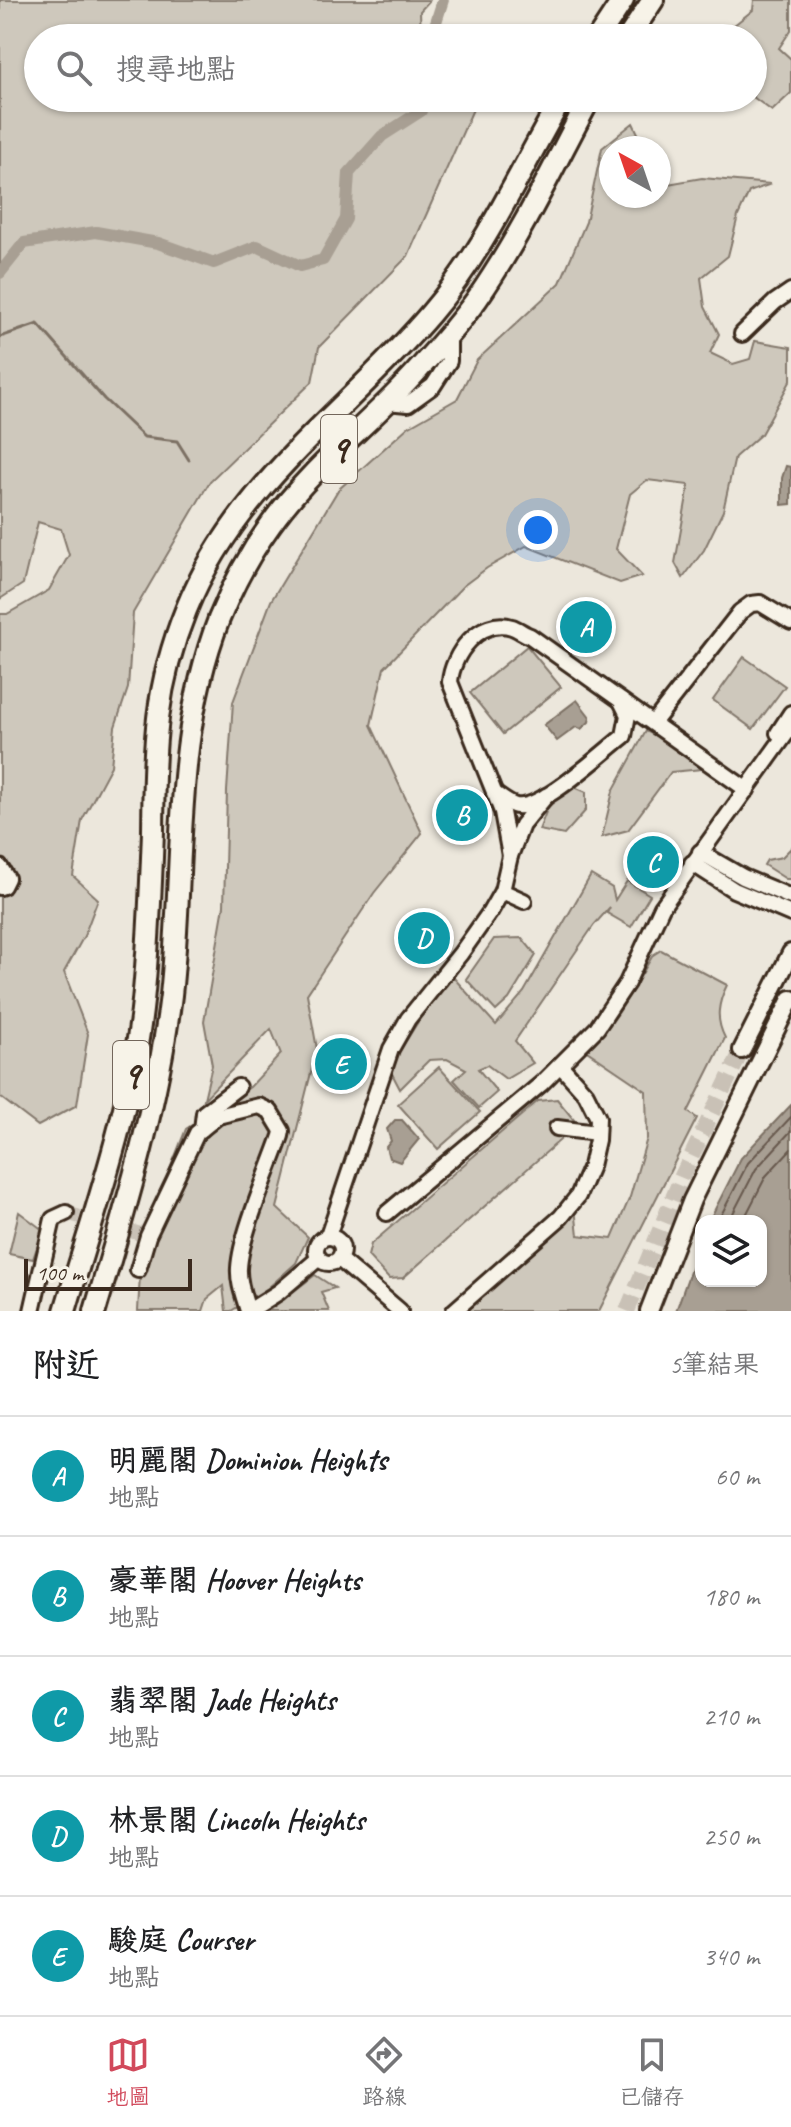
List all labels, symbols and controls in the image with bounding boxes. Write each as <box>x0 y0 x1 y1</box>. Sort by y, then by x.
search box <box>24 24 767 112</box>
icon: search <box>52 46 96 90</box>
text: 搜尋地點 <box>116 50 236 88</box>
north arrow <box>599 136 671 208</box>
road number: 9 <box>321 415 357 483</box>
your location <box>518 510 558 550</box>
pin: A <box>560 597 612 657</box>
pin: B <box>436 785 488 845</box>
pin: C <box>627 832 679 892</box>
pin: D <box>398 908 450 968</box>
pin: E <box>315 1034 367 1094</box>
road number: 9 <box>113 1041 149 1109</box>
map controls <box>695 1215 767 1287</box>
button: layers <box>695 1215 767 1287</box>
scale bar <box>24 1255 192 1291</box>
text: 100 m <box>36 1259 83 1287</box>
text: 附近 <box>32 1343 100 1386</box>
text: 5筆結果 <box>669 1348 759 1381</box>
text: 明麗閣 Dominion Heights <box>108 1441 387 1479</box>
text: A <box>51 1460 65 1493</box>
text: 60 m <box>715 1460 759 1493</box>
text: 地點 <box>108 1481 160 1514</box>
text: 豪華閣 Hoover Heights <box>108 1561 361 1599</box>
text: B <box>51 1580 65 1613</box>
text: 180 m <box>703 1580 759 1613</box>
text: 地點 <box>108 1601 160 1634</box>
text: 翡翠閣 Jade Heights <box>108 1681 335 1719</box>
text: C <box>52 1700 64 1733</box>
text: 210 m <box>703 1700 759 1733</box>
text: 地點 <box>108 1721 160 1754</box>
text: 林景閣 Lincoln Heights <box>108 1801 364 1839</box>
text: D <box>50 1820 66 1853</box>
text: 250 m <box>703 1820 759 1853</box>
text: 地點 <box>108 1841 160 1874</box>
text: 駿庭 Courser <box>108 1921 254 1959</box>
text: E <box>51 1940 65 1973</box>
text: 340 m <box>703 1940 759 1973</box>
text: 地點 <box>108 1961 160 1994</box>
tab: 地圖 <box>106 2033 150 2111</box>
tab: 路線 <box>362 2033 407 2111</box>
tab: 已儲存 <box>619 2033 685 2111</box>

